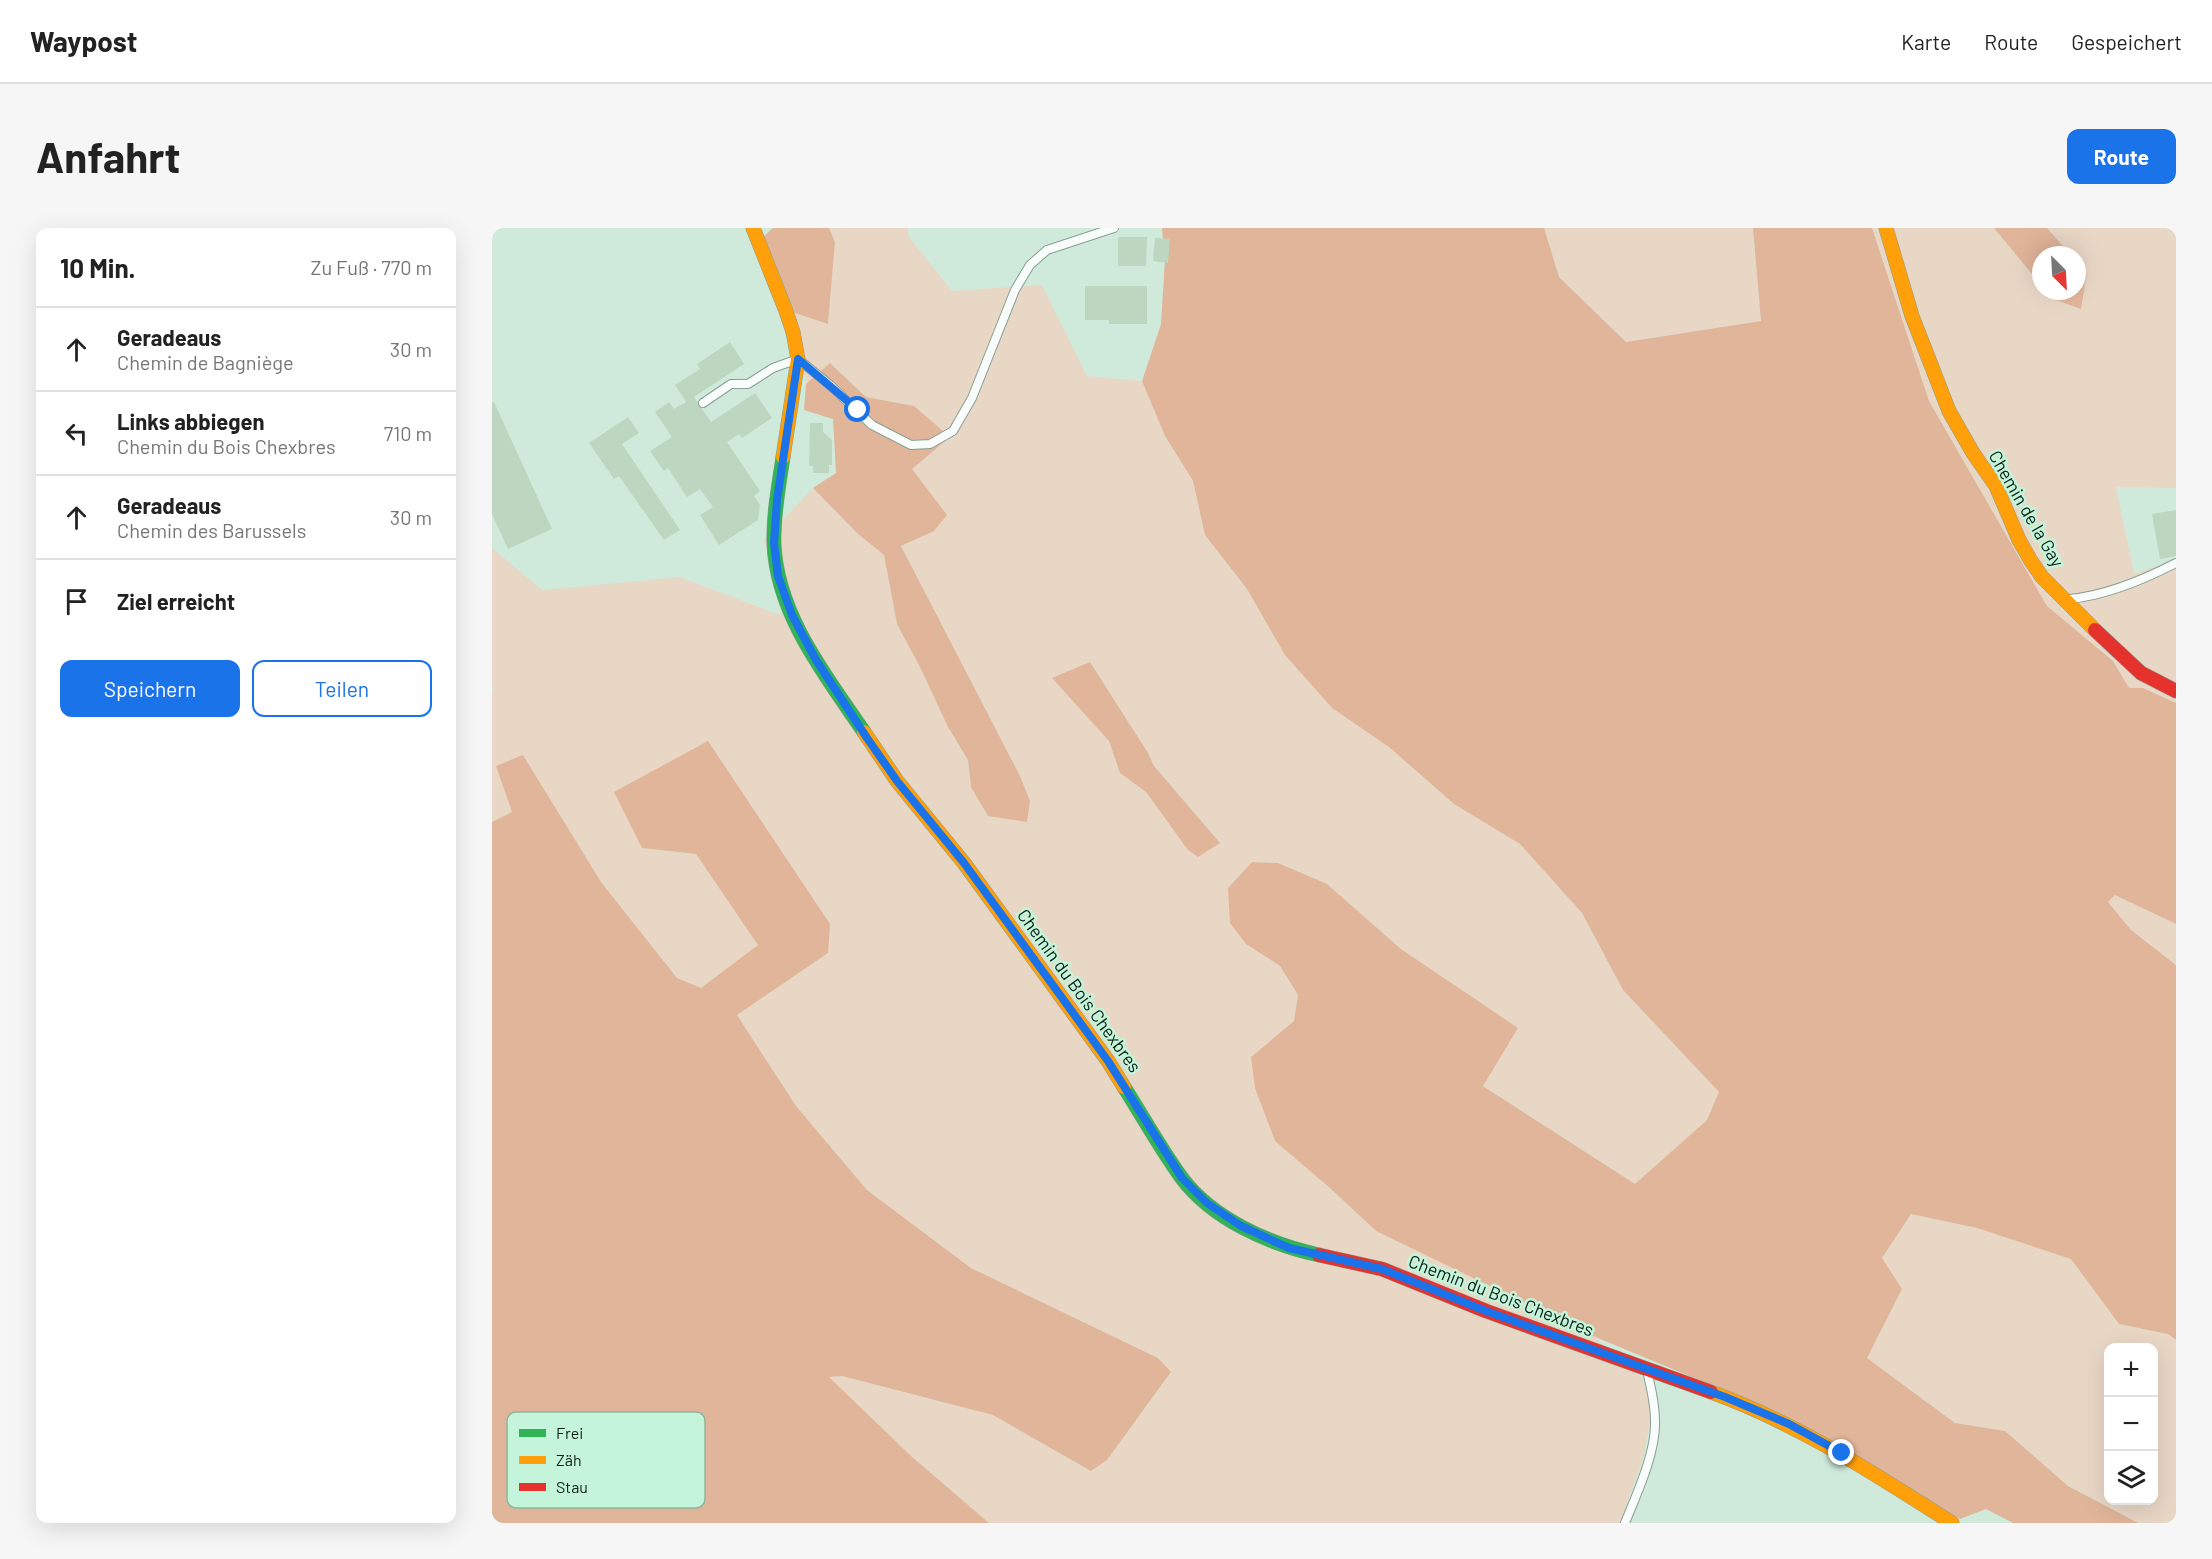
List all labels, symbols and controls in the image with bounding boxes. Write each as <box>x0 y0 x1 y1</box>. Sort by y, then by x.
text: Waypost <box>30 24 137 58</box>
text: Karte <box>1901 29 1951 54</box>
text: Route <box>1984 29 2038 54</box>
text: Gespeichert <box>2071 29 2182 54</box>
button: Route <box>2067 129 2176 184</box>
text: Anfahrt <box>36 131 181 181</box>
north arrow <box>2032 246 2086 300</box>
text: 10 Min. <box>60 252 135 283</box>
text: Zu Fuß · 770 m <box>310 255 432 279</box>
text: Geradeaus <box>117 324 221 350</box>
icon: ahead <box>60 333 93 366</box>
text: 30 m <box>390 337 432 361</box>
text: Chemin de Bagniège <box>117 350 294 374</box>
route start <box>844 396 870 422</box>
text: Links abbiegen <box>117 408 265 434</box>
icon: left <box>60 417 93 450</box>
text: 710 m <box>384 421 432 445</box>
text: Chemin du Bois Chexbres <box>117 434 336 458</box>
street label: Chemin de la Gay <box>1985 446 2069 571</box>
text: Geradeaus <box>117 492 221 518</box>
icon: ahead <box>60 501 93 534</box>
text: 30 m <box>390 505 432 529</box>
text: Chemin des Barussels <box>117 518 306 542</box>
icon: arrive <box>60 585 93 618</box>
text: Ziel erreicht <box>117 588 235 614</box>
button: Speichern <box>60 660 240 717</box>
button: Teilen <box>252 660 432 717</box>
street label: Chemin du Bois Chexbres <box>1013 904 1147 1076</box>
street label: Chemin du Bois Chexbres <box>1406 1250 1597 1341</box>
map controls <box>2104 1343 2158 1505</box>
button: + <box>2104 1343 2158 1397</box>
button: − <box>2104 1397 2158 1451</box>
legend <box>507 1412 705 1508</box>
text: Frei <box>556 1423 583 1442</box>
route end <box>1828 1439 1854 1465</box>
text: Zäh <box>556 1450 582 1469</box>
button: layers <box>2104 1451 2158 1505</box>
text: Stau <box>556 1477 588 1496</box>

